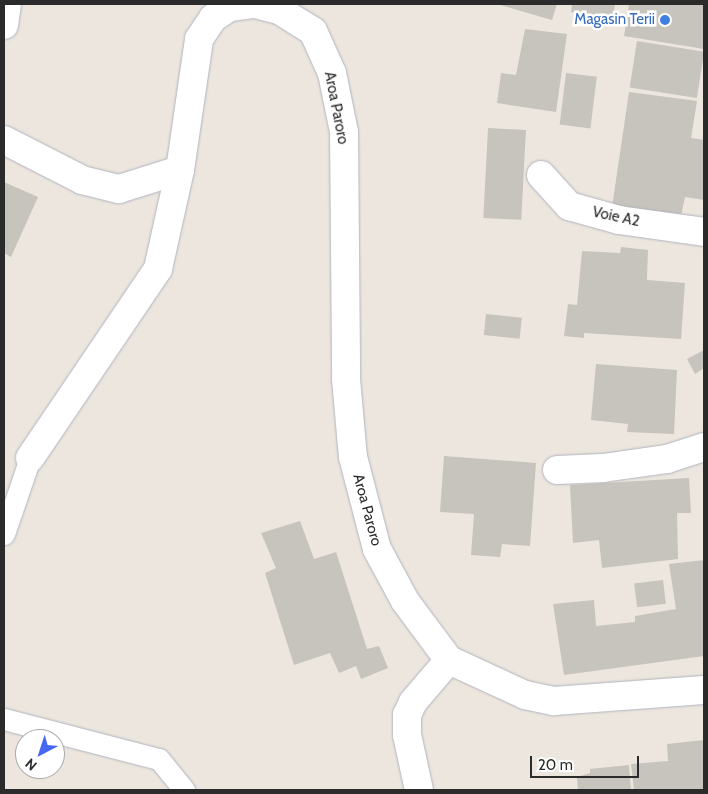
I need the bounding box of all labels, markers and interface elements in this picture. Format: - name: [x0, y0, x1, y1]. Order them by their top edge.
- place label: Magasin Terii: [574, 11, 655, 29]
- marker: Magasin Terii: [659, 14, 671, 26]
- street label: Aroa Paroro: [320, 70, 352, 146]
- street label: Voie A2: [591, 203, 641, 231]
- street label: Aroa Paroro: [349, 472, 385, 548]
- north arrow: [15, 729, 65, 779]
- scale bar: [533, 746, 642, 778]
- text: N: [21, 755, 41, 775]
- text: 20 m: [538, 756, 573, 774]

